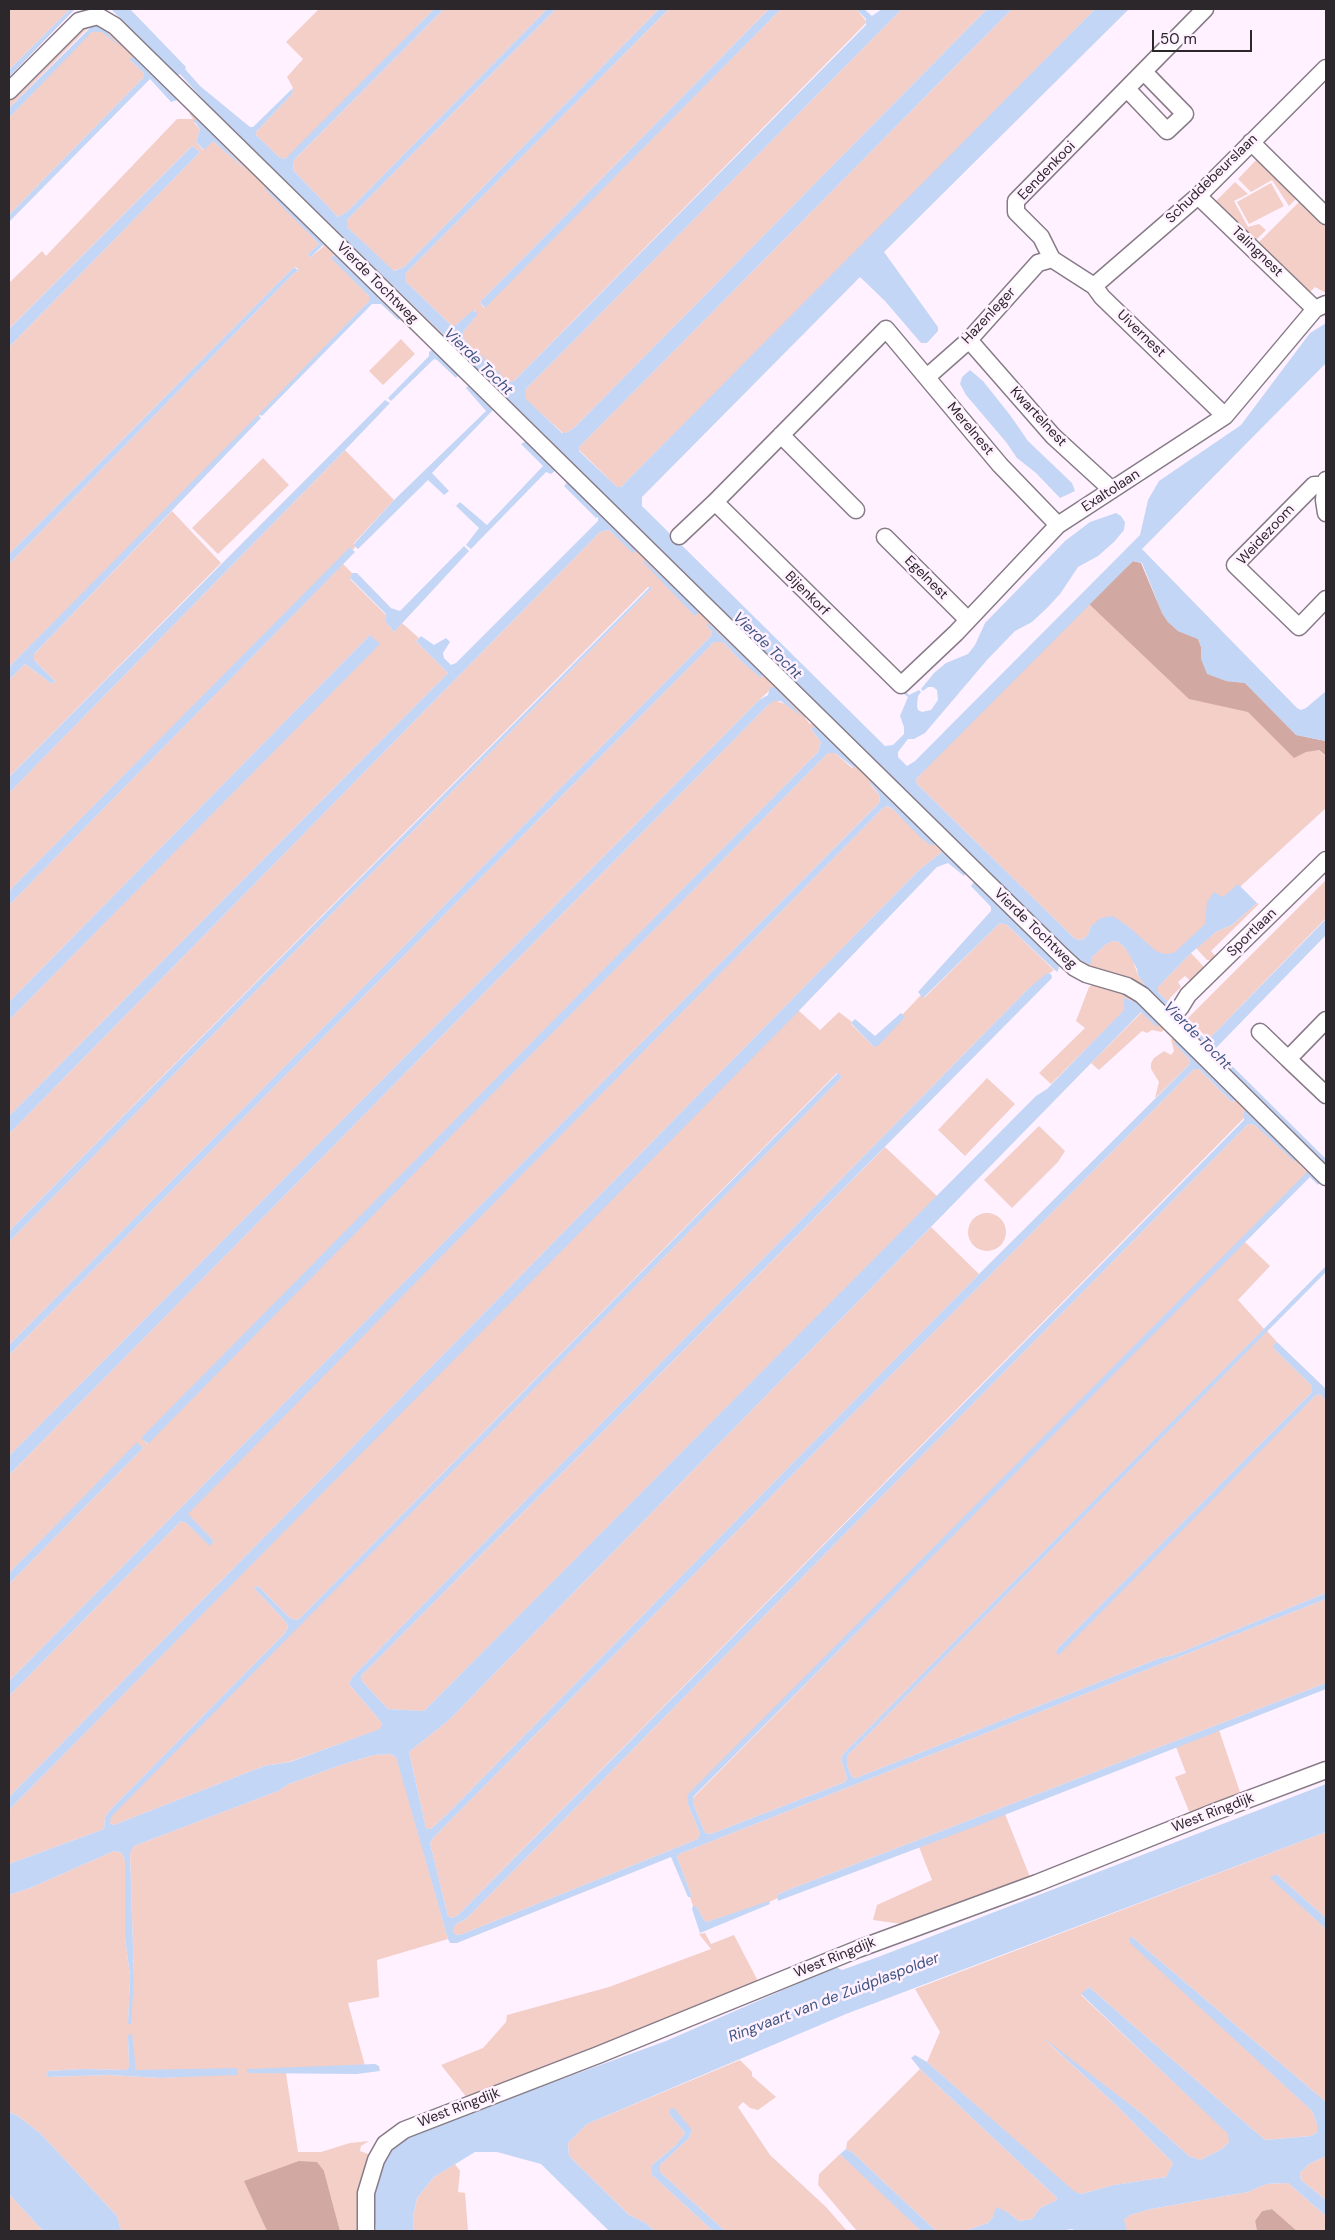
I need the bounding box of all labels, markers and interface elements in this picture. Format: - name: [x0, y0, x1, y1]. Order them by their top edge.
- scale bar: [1155, 20, 1255, 52]
- text: 50 m: [1160, 29, 1197, 49]
- street label: Schuddebeurslaan: [1163, 131, 1261, 227]
- street label: Eendenkooi: [1015, 138, 1079, 204]
- street label: Talingnest: [1228, 223, 1286, 281]
- street label: Vierde Tochtweg: [333, 239, 421, 327]
- street label: Hazenleger: [959, 284, 1019, 348]
- street label: Uivernest: [1113, 307, 1169, 361]
- water label: Vierde Tocht: [440, 325, 516, 399]
- street label: Kwartelnest: [1006, 384, 1070, 450]
- street label: Merelnest: [943, 399, 997, 459]
- street label: Exaltolaan: [1079, 466, 1143, 516]
- street label: Weidezoom: [1234, 501, 1298, 569]
- street label: Egelnest: [901, 553, 951, 603]
- street label: Bijenkorf: [781, 568, 833, 620]
- water label: Vierde Tocht: [729, 609, 805, 683]
- street label: Vierde Tochtweg: [990, 885, 1080, 973]
- street label: Sportlaan: [1224, 905, 1280, 961]
- water label: Vierde Tocht: [1159, 998, 1235, 1074]
- street label: West Ringdijk: [1170, 1790, 1256, 1836]
- street label: West Ringdijk: [792, 1934, 878, 1982]
- water label: Ringvaart van de Zuidplaspolder: [726, 1949, 942, 2047]
- street label: West Ringdijk: [416, 2085, 502, 2131]

